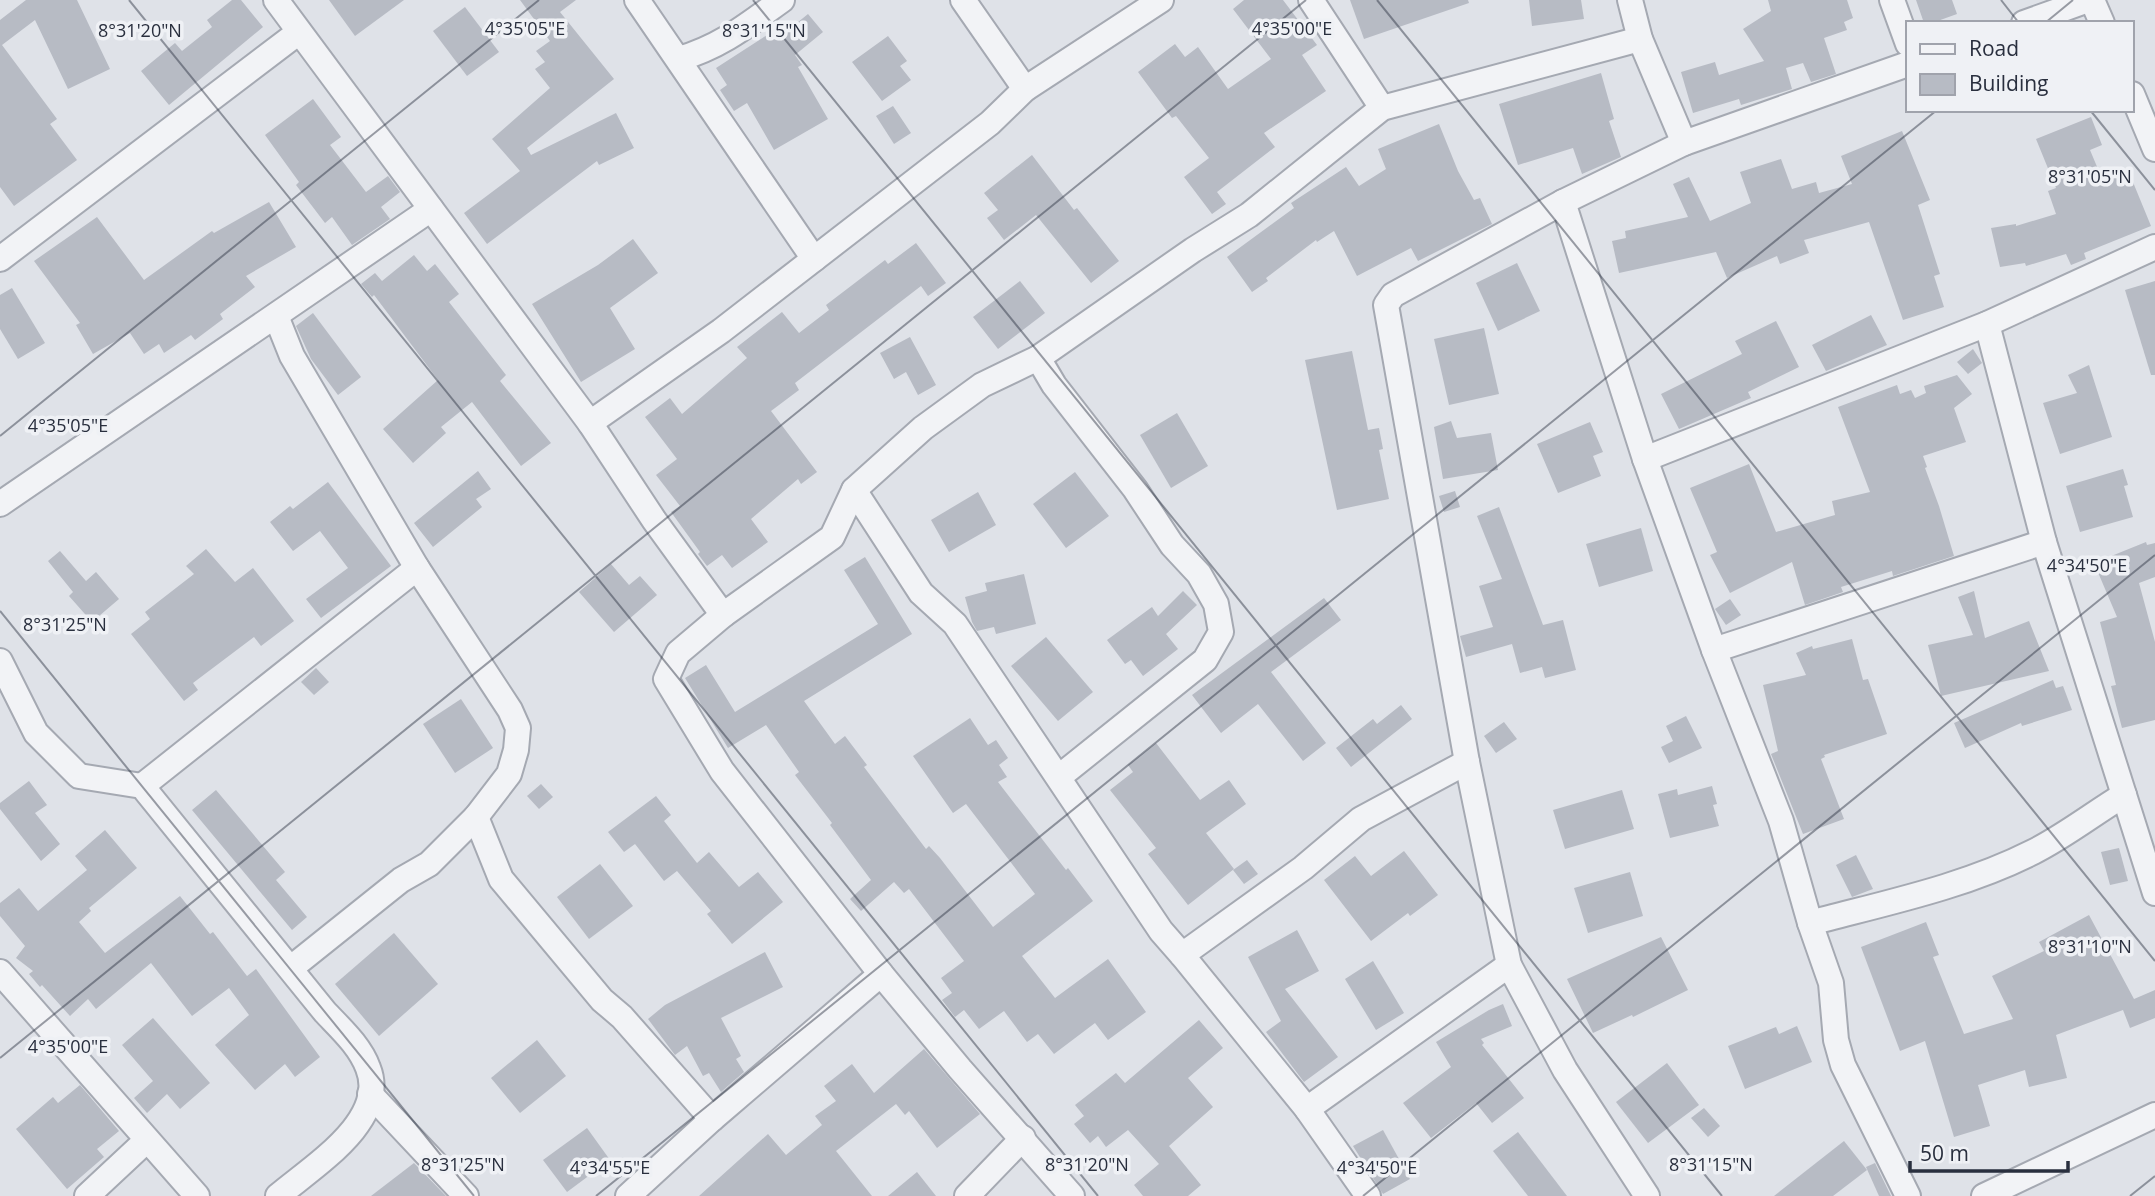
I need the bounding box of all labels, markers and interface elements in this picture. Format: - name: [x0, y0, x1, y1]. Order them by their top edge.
- text: 4°35'05"E: [485, 16, 565, 40]
- text: 4°35'00"E: [1252, 16, 1332, 40]
- text: 8°31'20"N: [98, 18, 182, 42]
- text: 8°31'15"N: [722, 18, 806, 42]
- legend: [1906, 21, 2134, 112]
- text: Road: [1969, 34, 2019, 62]
- text: Building: [1969, 69, 2048, 97]
- text: 8°31'05"N: [2048, 164, 2132, 188]
- text: 4°35'05"E: [28, 413, 108, 437]
- text: 4°34'50"E: [2047, 553, 2127, 577]
- text: 8°31'25"N: [23, 612, 107, 636]
- text: 8°31'10"N: [2048, 934, 2132, 958]
- text: 4°35'00"E: [28, 1034, 108, 1058]
- scale bar: [1910, 1130, 2068, 1174]
- text: 50 m: [1920, 1139, 1969, 1167]
- text: 8°31'25"N: [421, 1152, 505, 1176]
- text: 8°31'20"N: [1045, 1152, 1129, 1176]
- text: 8°31'15"N: [1669, 1152, 1753, 1176]
- text: 4°34'55"E: [570, 1155, 650, 1179]
- text: 4°34'50"E: [1337, 1155, 1417, 1179]

